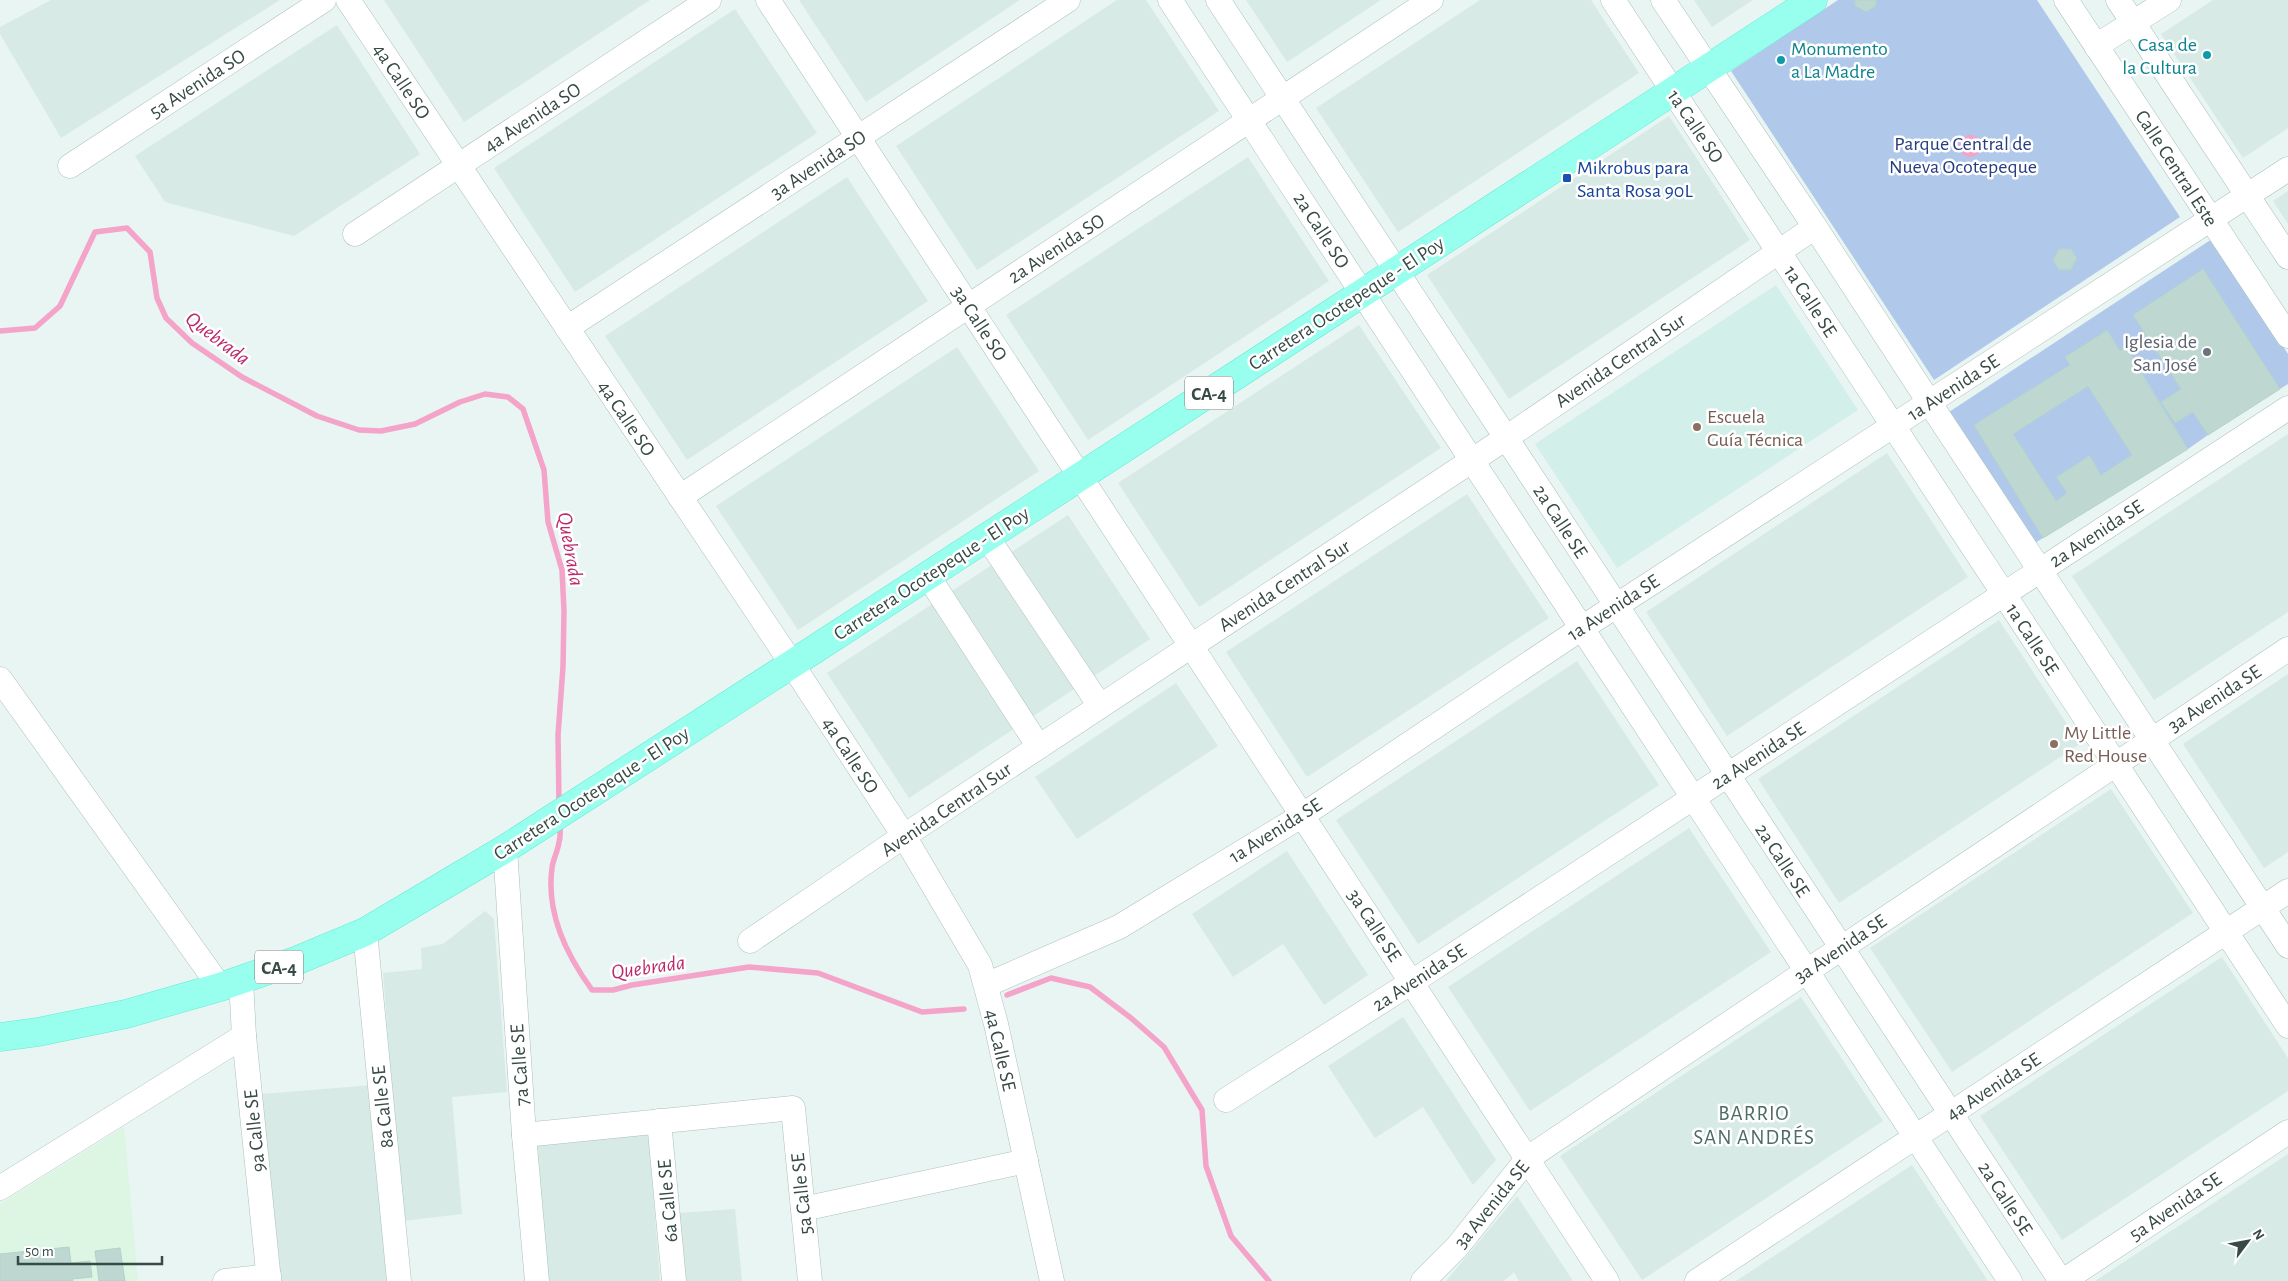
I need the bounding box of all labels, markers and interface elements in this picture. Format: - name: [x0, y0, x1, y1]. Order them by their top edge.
- place label: Casa de la Cultura: [2122, 35, 2197, 78]
- place label: Monumento a La Madre: [1791, 39, 1888, 82]
- street label: 4a Calle SO: [369, 40, 434, 123]
- street label: 5a Avenida SO: [146, 46, 249, 122]
- marker: Casa de la Cultura: [2201, 49, 2213, 61]
- marker: Monumento a La Madre: [1775, 54, 1787, 66]
- street label: 4a Avenida SO: [481, 79, 585, 156]
- street label: 1a Calle SO: [1664, 86, 1727, 167]
- street label: Calle Central Este: [2131, 107, 2221, 230]
- street label: 3a Avenida SO: [767, 127, 870, 203]
- park label: Parque Central de Nueva Ocotepeque: [1889, 134, 2037, 177]
- place label: Mikrobus para Santa Rosa 90L: [1577, 158, 1693, 201]
- marker: Mikrobus para Santa Rosa 90L: [1561, 172, 1573, 184]
- street label: 2a Calle SO: [1289, 189, 1353, 272]
- street label: 2a Avenida SO: [1005, 210, 1108, 287]
- street label: Carretera Ocotepeque - El Poy: [1245, 233, 1448, 374]
- street label: 1a Calle SE: [1780, 262, 1841, 341]
- street label: 3a Calle SO: [948, 282, 1011, 365]
- water label: Quebrada: [182, 308, 254, 369]
- street label: Avenida Central Sur: [1552, 310, 1690, 412]
- place label: Iglesia de San José: [2124, 332, 2197, 375]
- marker: Iglesia de San José: [2201, 346, 2213, 358]
- street label: 1a Avenida SE: [1904, 351, 2003, 425]
- road number: CA-4: [1185, 376, 1233, 409]
- street label: 4a Calle SO: [594, 377, 659, 460]
- place label: Escuela Guía Técnica: [1707, 407, 1803, 450]
- marker: Escuela Guía Técnica: [1691, 421, 1703, 433]
- street label: 2a Calle SE: [1529, 481, 1591, 562]
- street label: 2a Avenida SE: [2046, 496, 2147, 571]
- street label: Carretera Ocotepeque - El Poy: [830, 503, 1033, 644]
- water label: Quebrada: [554, 511, 587, 588]
- street label: Avenida Central Sur: [1215, 536, 1354, 636]
- street label: 1a Avenida SE: [1564, 571, 1663, 645]
- street label: 1a Calle SE: [2002, 600, 2063, 679]
- street label: 3a Avenida SE: [2164, 661, 2265, 736]
- street label: 4a Calle SO: [818, 714, 882, 797]
- street label: 2a Avenida SE: [1708, 718, 1809, 793]
- street label: Carretera Ocotepeque - El Poy: [490, 723, 693, 864]
- place label: My Little Red House: [2064, 723, 2147, 766]
- marker: My Little Red House: [2048, 738, 2060, 750]
- street label: Avenida Central Sur: [878, 759, 1016, 861]
- street label: 1a Avenida SE: [1226, 794, 1326, 867]
- street label: 2a Calle SE: [1751, 820, 1813, 901]
- street label: 3a Calle SE: [1343, 886, 1405, 966]
- street label: 3a Avenida SE: [1791, 911, 1891, 987]
- street label: 2a Avenida SE: [1369, 940, 1470, 1015]
- road number: CA-4: [255, 950, 303, 984]
- water label: Quebrada: [610, 952, 686, 983]
- street label: 4a Calle SE: [981, 1007, 1019, 1093]
- street label: 7a Calle SE: [507, 1023, 533, 1107]
- street label: 4a Avenida SE: [1943, 1049, 2045, 1125]
- street label: 8a Calle SE: [369, 1064, 397, 1149]
- street label: 9a Calle SE: [241, 1088, 269, 1173]
- district label: BARRIO SAN ANDRÉS: [1693, 1103, 1815, 1148]
- street label: 5a Calle SE: [788, 1152, 816, 1236]
- street label: 3a Avenida SE: [1450, 1157, 1533, 1252]
- street label: 6a Calle SE: [654, 1158, 682, 1243]
- street label: 2a Calle SE: [1974, 1158, 2036, 1239]
- street label: 5a Avenida SE: [2126, 1169, 2226, 1245]
- north arrow: [2223, 1216, 2273, 1266]
- text: N: [2250, 1227, 2267, 1242]
- scale bar: [18, 1234, 161, 1266]
- text: 50 m: [25, 1244, 54, 1259]

